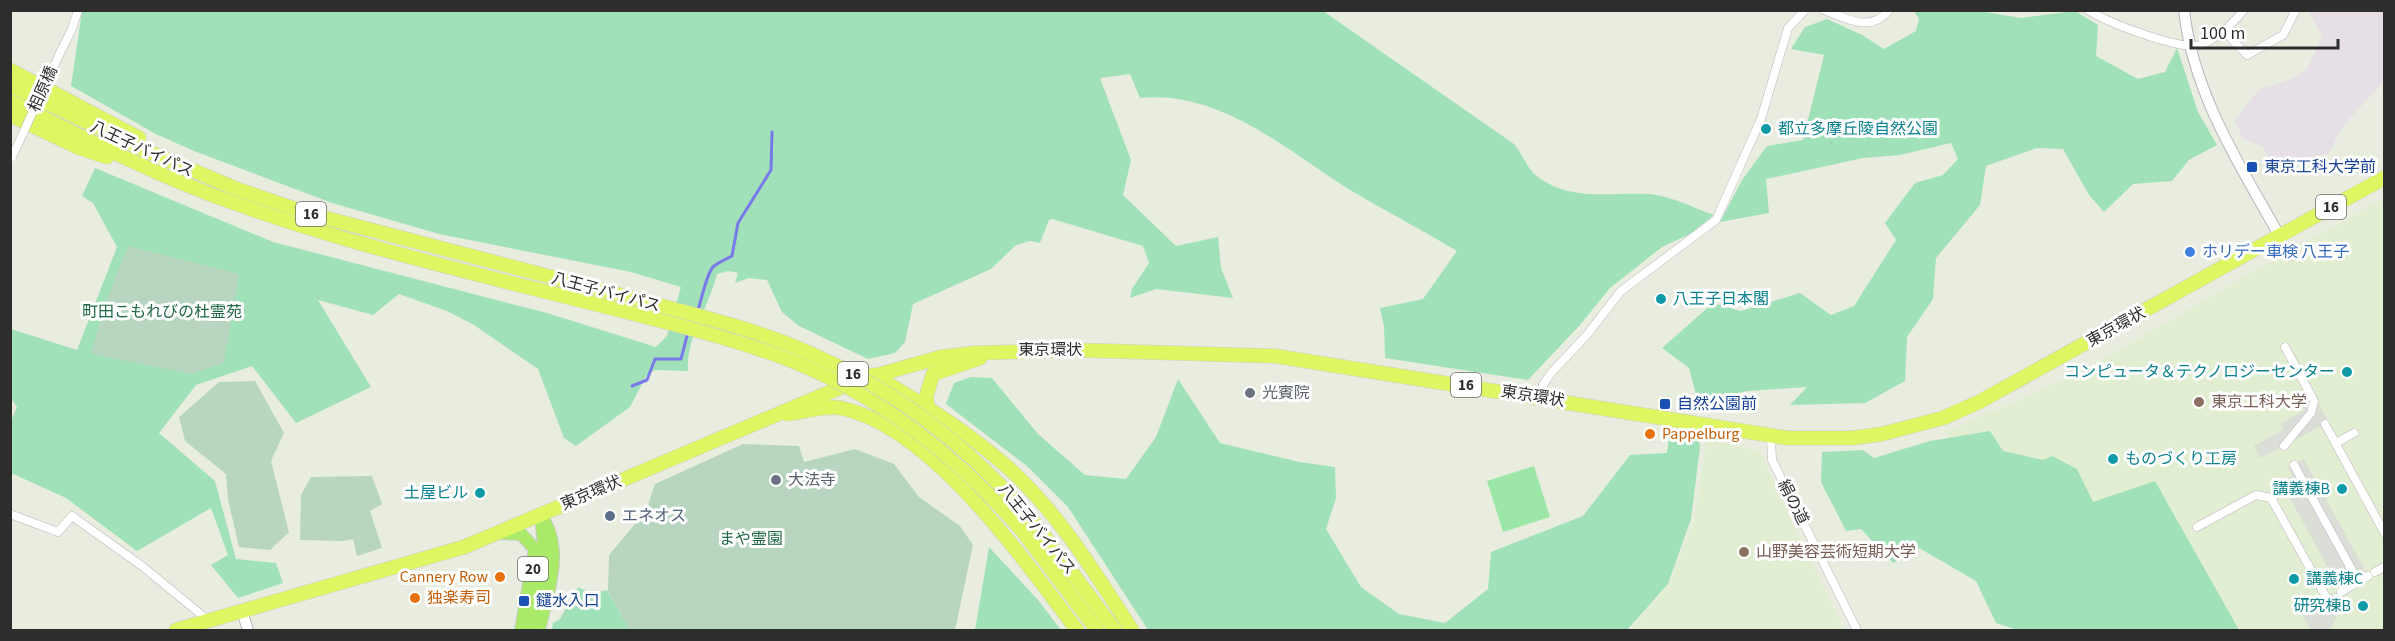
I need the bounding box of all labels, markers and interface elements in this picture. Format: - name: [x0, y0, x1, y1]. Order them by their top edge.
- scale bar: [2191, 12, 2338, 50]
- text: 100 m: [2200, 21, 2245, 46]
- street label: 相原橋: [23, 63, 63, 115]
- street label: 八王子バイパス: [87, 115, 197, 183]
- place label: 都立多摩丘陵自然公園: [1778, 118, 1938, 140]
- marker: 都立多摩丘陵自然公園: [1759, 122, 1773, 136]
- place label: 東京工科大学前: [2264, 156, 2376, 178]
- marker: 東京工科大学前: [2245, 160, 2259, 174]
- road number: 16: [2316, 195, 2346, 219]
- road number: 16: [296, 202, 326, 226]
- place label: ホリデー車検 八王子: [2202, 241, 2349, 263]
- marker: ホリデー車検 八王子: [2183, 245, 2197, 259]
- street label: 八王子バイパス: [549, 267, 663, 317]
- place label: 八王子日本閣: [1673, 288, 1769, 310]
- marker: 八王子日本閣: [1654, 292, 1668, 306]
- park label: 町田こもれびの杜霊苑: [82, 301, 242, 323]
- street label: 東京環状: [2083, 302, 2149, 352]
- street label: 東京環状: [1018, 339, 1082, 361]
- place label: コンピュータ＆テクノロジーセンター: [2064, 361, 2335, 383]
- road number: 16: [838, 362, 868, 386]
- marker: コンピュータ＆テクノロジーセンター: [2340, 365, 2354, 379]
- road number: 16: [1451, 373, 1481, 397]
- street label: 東京環状: [1500, 380, 1566, 412]
- place label: 光賓院: [1262, 382, 1310, 404]
- marker: 光賓院: [1243, 386, 1257, 400]
- place label: 東京工科大学: [2211, 391, 2307, 413]
- place label: 自然公園前: [1677, 393, 1757, 415]
- marker: 東京工科大学: [2192, 395, 2206, 409]
- marker: 自然公園前: [1658, 397, 1672, 411]
- place label: Pappelburg: [1662, 423, 1739, 445]
- marker: Pappelburg: [1643, 427, 1657, 441]
- place label: ものづくり工房: [2125, 448, 2237, 470]
- marker: ものづくり工房: [2106, 452, 2120, 466]
- place label: 大法寺: [788, 469, 836, 491]
- street label: 東京環状: [557, 470, 625, 516]
- marker: 大法寺: [769, 473, 783, 487]
- street label: 絹の道: [1772, 476, 1814, 528]
- place label: 講義棟B: [2273, 478, 2330, 500]
- street label: 八王子バイパス: [993, 479, 1081, 579]
- place label: 土屋ビル: [404, 482, 468, 504]
- marker: 講義棟B: [2335, 482, 2349, 496]
- marker: 土屋ビル: [473, 486, 487, 500]
- place label: エネオス: [622, 505, 686, 527]
- marker: エネオス: [603, 509, 617, 523]
- park label: まや霊園: [719, 528, 783, 550]
- place label: 山野美容芸術短期大学: [1756, 541, 1916, 563]
- marker: 山野美容芸術短期大学: [1737, 545, 1751, 559]
- road number: 20: [518, 557, 548, 581]
- place label: Cannery Row: [400, 566, 488, 588]
- place label: 講義棟C: [2306, 568, 2363, 590]
- marker: Cannery Row: [493, 570, 507, 584]
- marker: 講義棟C: [2287, 572, 2301, 586]
- place label: 独楽寿司: [427, 587, 491, 609]
- place label: 鑓水入口: [536, 590, 600, 612]
- marker: 独楽寿司: [408, 591, 422, 605]
- marker: 鑓水入口: [517, 594, 531, 608]
- place label: 研究棟B: [2294, 595, 2351, 617]
- marker: 研究棟B: [2356, 599, 2370, 613]

